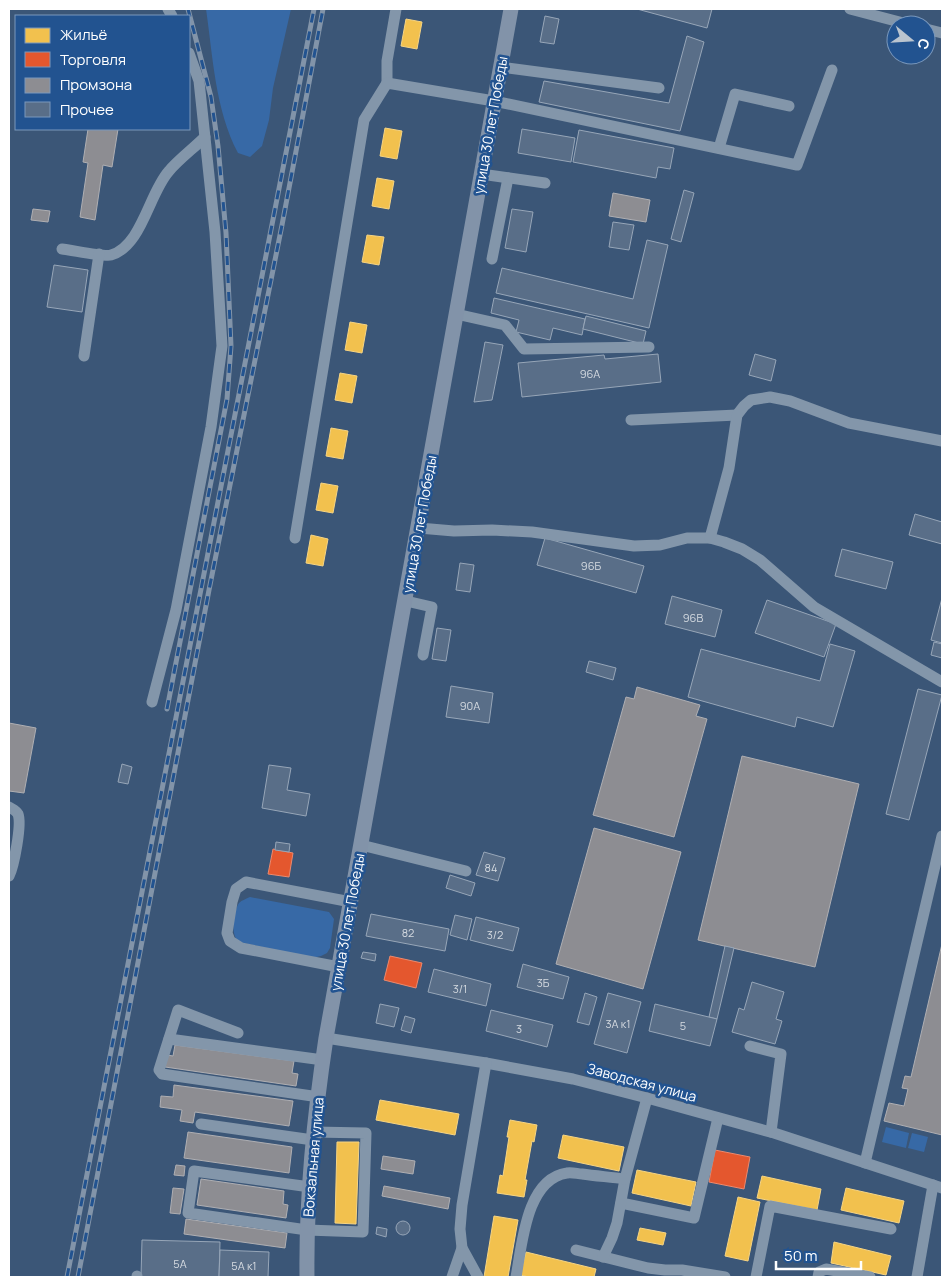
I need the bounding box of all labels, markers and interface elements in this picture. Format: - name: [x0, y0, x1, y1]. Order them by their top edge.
- legend: [15, 15, 190, 130]
- north arrow: [886, 15, 936, 65]
- text: Жильё: [60, 24, 108, 45]
- text: С: [913, 36, 934, 52]
- text: Торговля: [60, 49, 126, 70]
- street label: улица 30 лет Победы: [469, 55, 511, 195]
- text: Промзона: [60, 74, 132, 95]
- text: Прочее: [60, 99, 114, 120]
- house number: 96А: [580, 366, 600, 381]
- street label: улица 30 лет Победы: [398, 454, 440, 594]
- house number: 96Б: [581, 558, 602, 573]
- house number: 96В: [683, 610, 703, 625]
- house number: 90А: [460, 698, 480, 713]
- street label: улица 30 лет Победы: [326, 852, 368, 992]
- house number: 84: [485, 860, 497, 875]
- house number: 82: [402, 925, 414, 940]
- house number: 3/2: [487, 927, 503, 942]
- house number: 3Б: [537, 975, 550, 990]
- house number: 3/1: [453, 981, 467, 996]
- house number: 3А к1: [606, 1016, 631, 1031]
- house number: 5: [680, 1018, 686, 1033]
- house number: 3: [516, 1021, 522, 1036]
- street label: Заводская улица: [585, 1058, 699, 1106]
- street label: Вокзальная улица: [298, 1096, 328, 1218]
- scale bar: [776, 1238, 861, 1270]
- text: 50 m: [784, 1245, 818, 1266]
- house number: 5А: [173, 1256, 187, 1271]
- house number: 5А к1: [231, 1258, 257, 1273]

